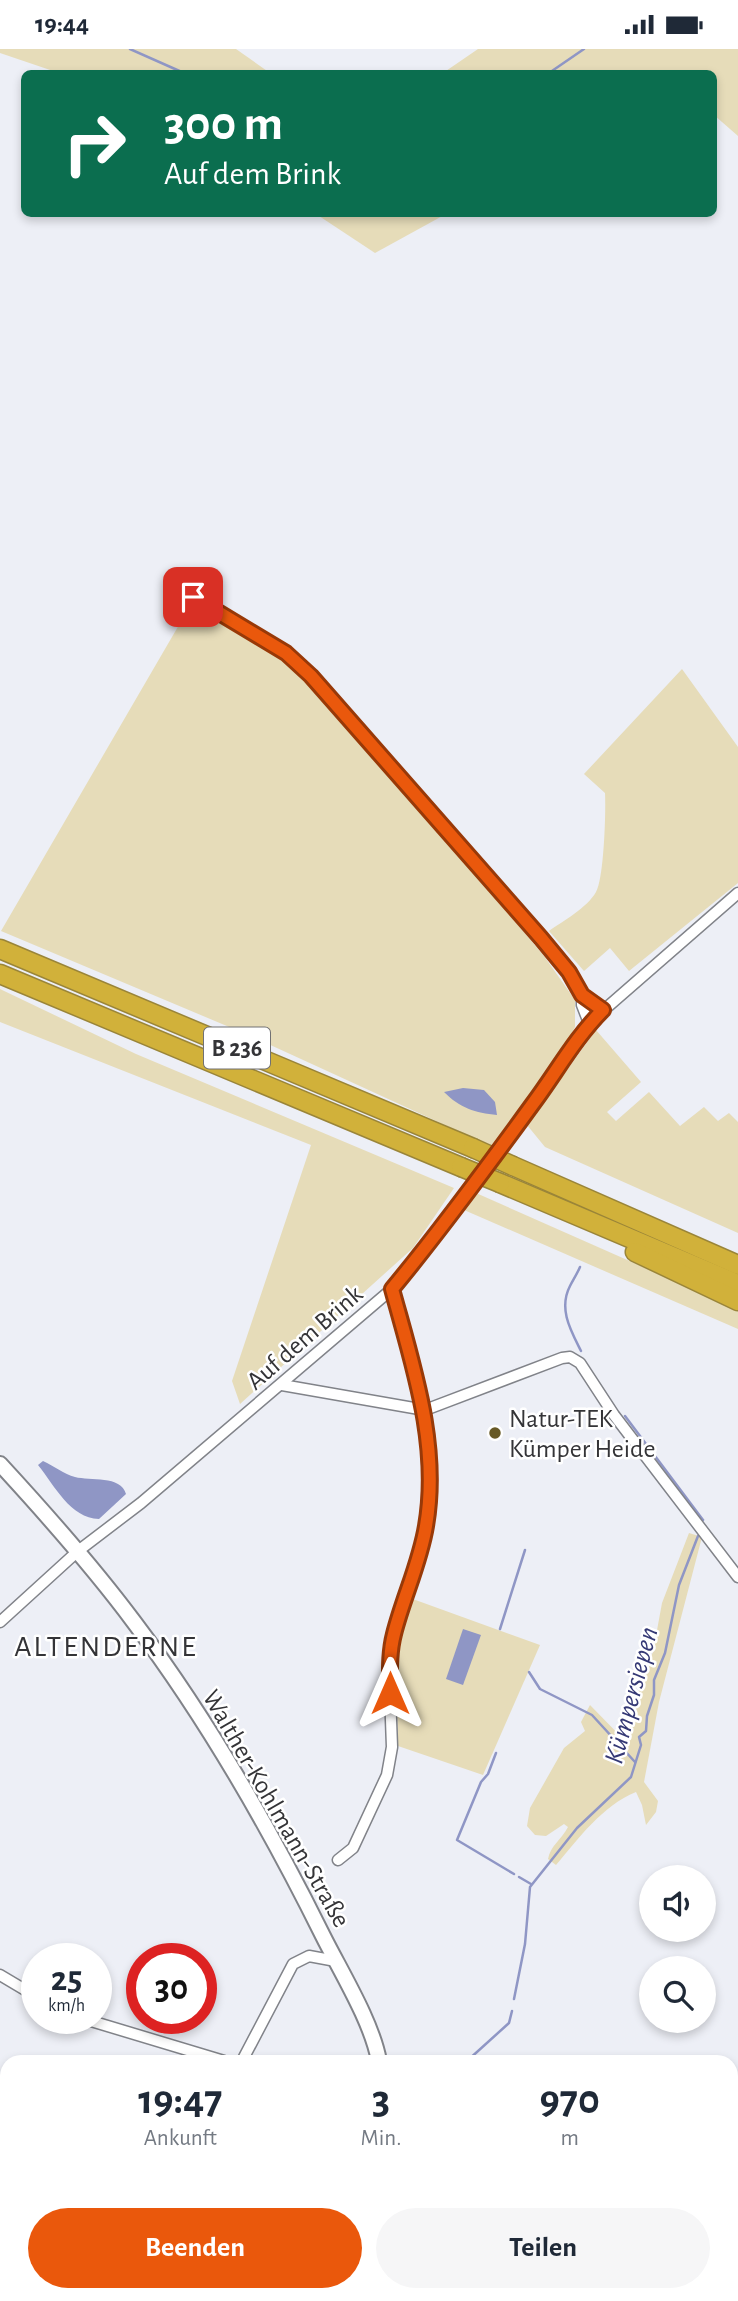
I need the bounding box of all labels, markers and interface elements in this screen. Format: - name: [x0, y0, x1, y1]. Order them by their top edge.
- text: 19:44: [35, 11, 89, 37]
- icon: right: [49, 98, 140, 189]
- text: 300 m: [164, 100, 283, 149]
- text: Auf dem Brink: [164, 158, 341, 190]
- pin: [163, 567, 223, 627]
- icon: arrive: [174, 578, 212, 616]
- road number: B 236: [204, 1028, 270, 1069]
- street label: Auf dem Brink: [242, 1281, 368, 1395]
- place label: Natur-TEK Kümper Heide: [509, 1406, 656, 1462]
- marker: Natur-TEK Kümper Heide: [487, 1425, 503, 1441]
- water label: Kümpersiepen: [600, 1624, 664, 1767]
- district label: ALTENDERNE: [14, 1632, 198, 1662]
- position arrow: [353, 1656, 427, 1730]
- street label: Walther-Kohlmann-Straße: [198, 1685, 355, 1932]
- map controls: [639, 1865, 716, 2033]
- button: sound: [639, 1865, 716, 1942]
- speed limit sign: 30: [126, 1943, 217, 2034]
- button: search: [639, 1956, 716, 2033]
- text: 25: [51, 1962, 82, 1997]
- text: km/h: [48, 1997, 85, 2015]
- text: 19:47: [138, 2079, 222, 2121]
- text: 3: [372, 2079, 390, 2121]
- text: 970: [540, 2079, 600, 2121]
- text: Ankunft: [144, 2127, 217, 2150]
- text: Min.: [361, 2127, 401, 2150]
- text: m: [560, 2127, 579, 2150]
- button: Beenden: [28, 2208, 362, 2288]
- button: Teilen: [376, 2208, 710, 2288]

